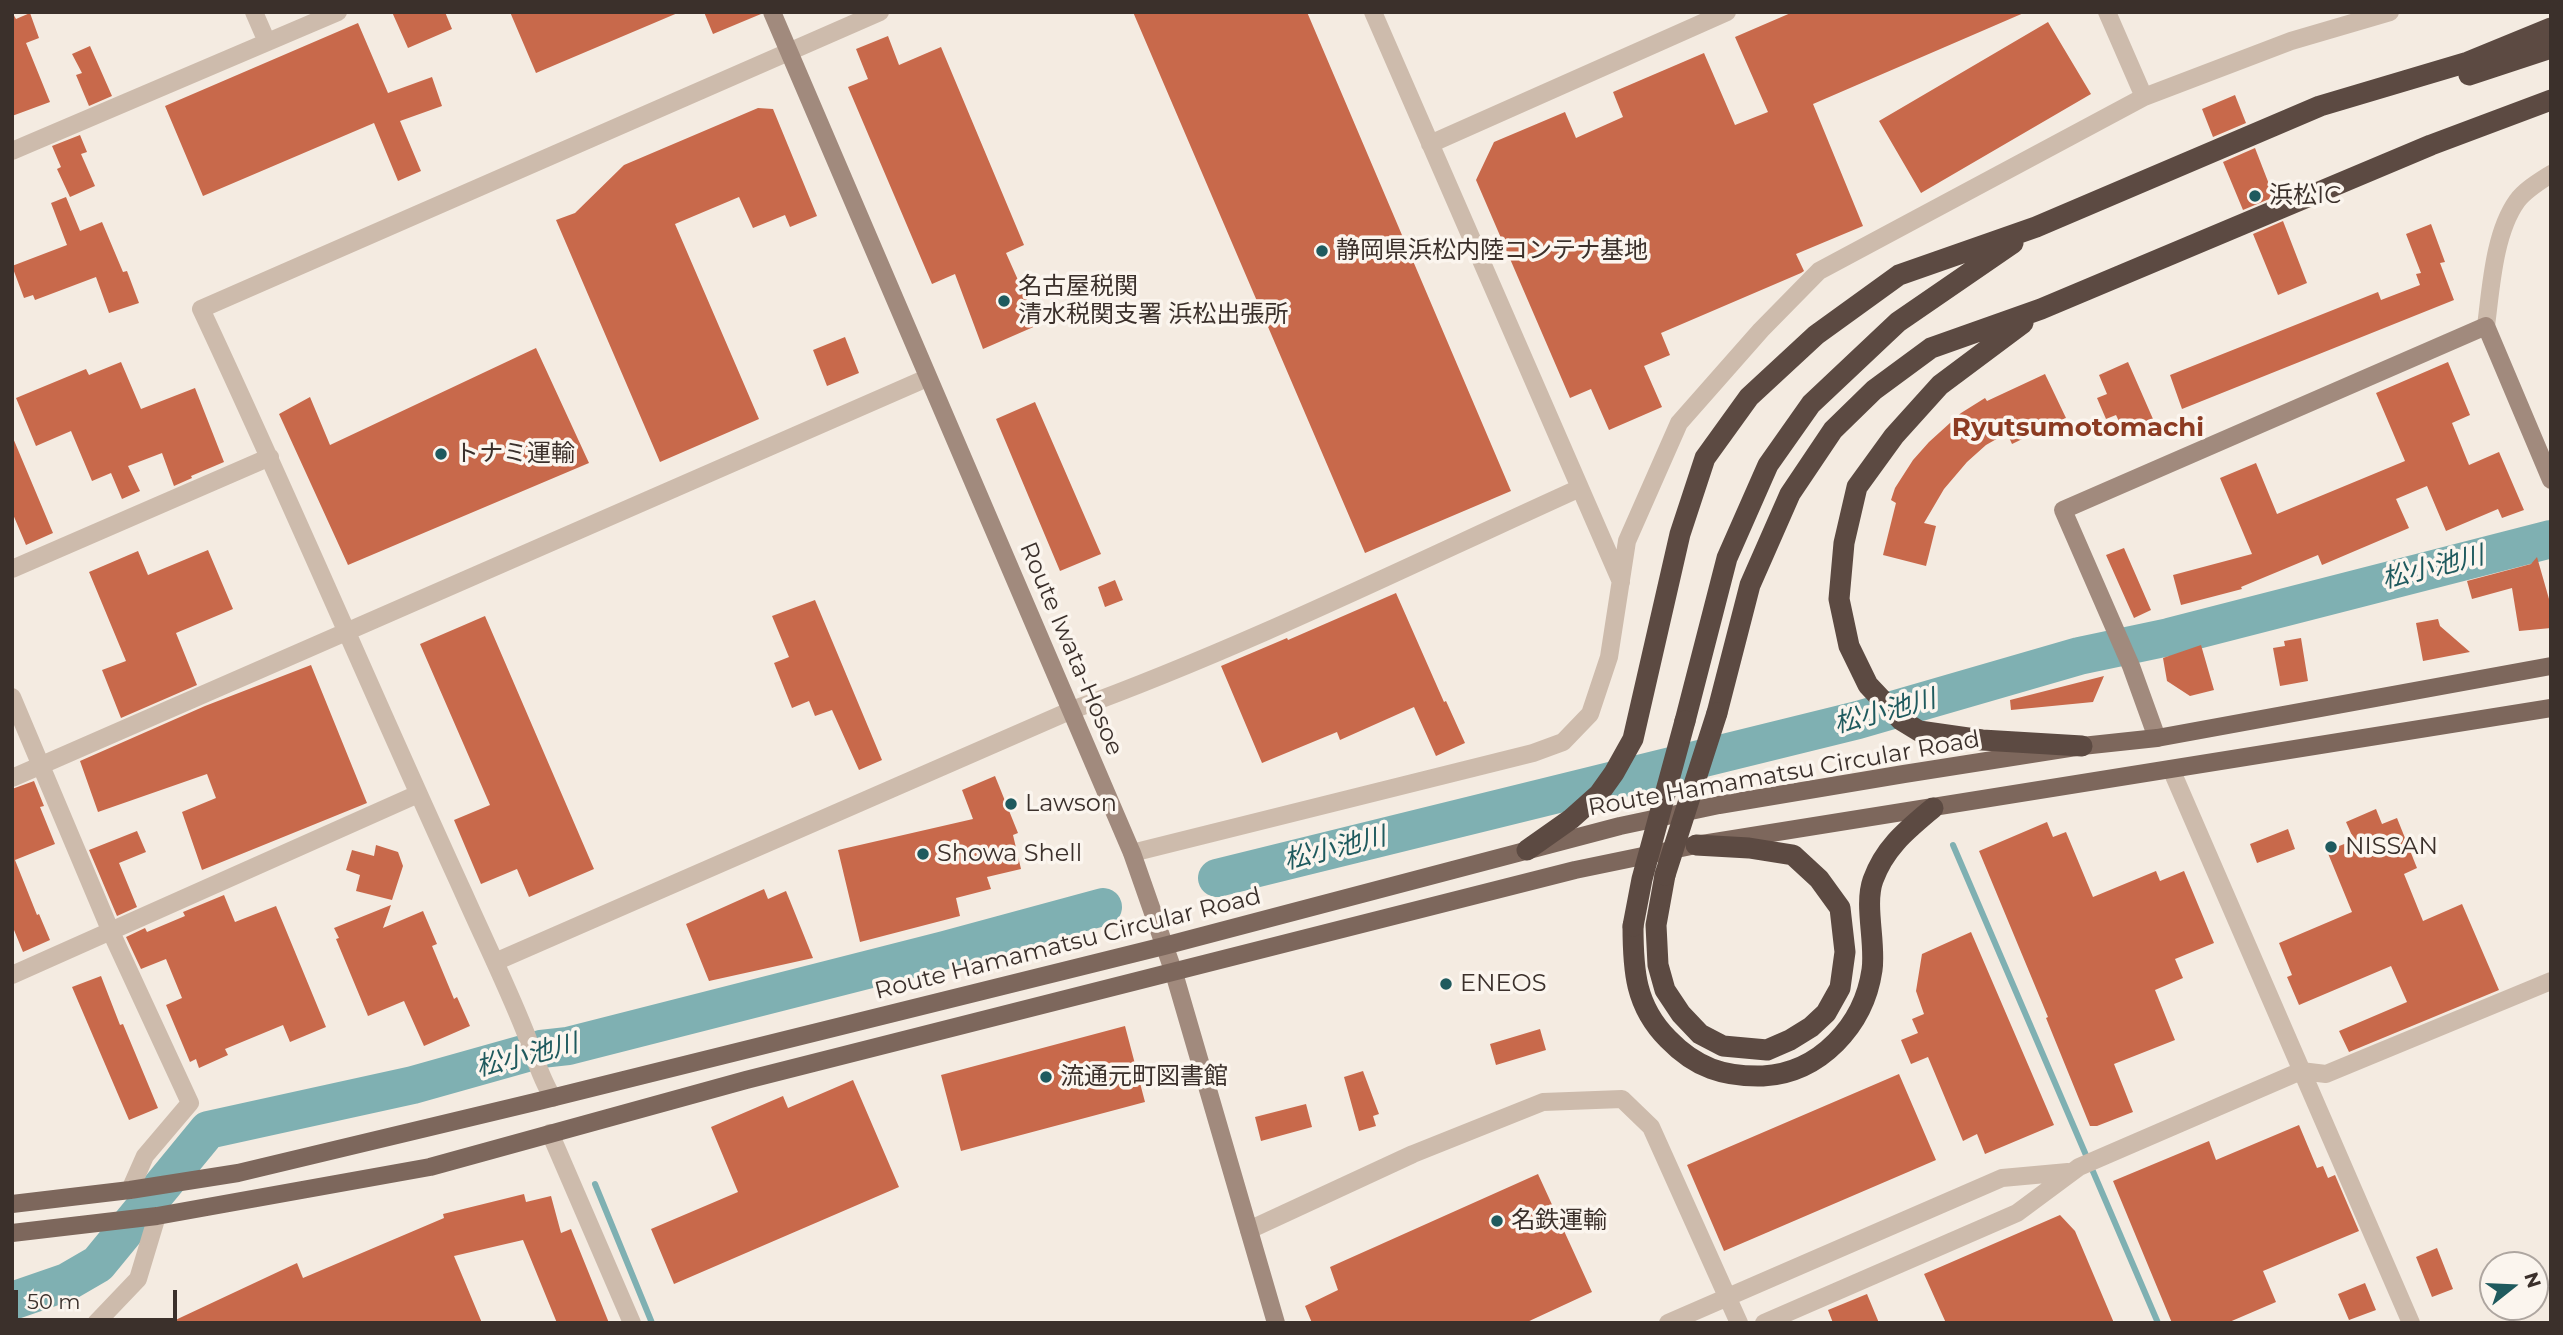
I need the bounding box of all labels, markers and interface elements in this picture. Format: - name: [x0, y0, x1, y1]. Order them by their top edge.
- place label: 浜松IC: [2269, 182, 2341, 210]
- marker: 浜松IC: [2247, 188, 2263, 204]
- place label: 静岡県浜松内陸コンテナ基地: [1336, 237, 1648, 265]
- marker: 静岡県浜松内陸コンテナ基地: [1314, 243, 1330, 259]
- place label: 名古屋税関 清水税関支署 浜松出張所: [1018, 273, 1288, 329]
- marker: 名古屋税関 清水税関支署 浜松出張所: [996, 293, 1012, 309]
- district label: Ryutsumotomachi: [1952, 412, 2204, 444]
- place label: トナミ運輸: [455, 440, 575, 468]
- marker: トナミ運輸: [433, 446, 449, 462]
- street label: Route Iwata-Hosoe: [1013, 538, 1129, 760]
- water label: 松小池川: [2379, 540, 2487, 596]
- water label: 松小池川: [1831, 683, 1939, 741]
- street label: Route Hamamatsu Circular Road: [1586, 725, 1982, 823]
- place label: Lawson: [1025, 790, 1117, 818]
- marker: Lawson: [1003, 796, 1019, 812]
- water label: 松小池川: [1281, 821, 1389, 877]
- place label: NISSAN: [2345, 833, 2438, 861]
- marker: NISSAN: [2323, 839, 2339, 855]
- place label: Showa Shell: [937, 840, 1082, 868]
- marker: Showa Shell: [915, 846, 931, 862]
- street label: Route Hamamatsu Circular Road: [872, 882, 1264, 1006]
- place label: ENEOS: [1460, 970, 1546, 998]
- marker: ENEOS: [1438, 976, 1454, 992]
- water label: 松小池川: [473, 1028, 581, 1084]
- place label: 流通元町図書館: [1060, 1063, 1228, 1091]
- marker: 流通元町図書館: [1038, 1069, 1054, 1085]
- place label: 名鉄運輸: [1511, 1207, 1607, 1235]
- marker: 名鉄運輸: [1489, 1213, 1505, 1229]
- north arrow: [2479, 1251, 2549, 1321]
- text: N: [2519, 1269, 2546, 1291]
- scale bar: [18, 1276, 180, 1320]
- text: 50 m: [27, 1289, 81, 1314]

